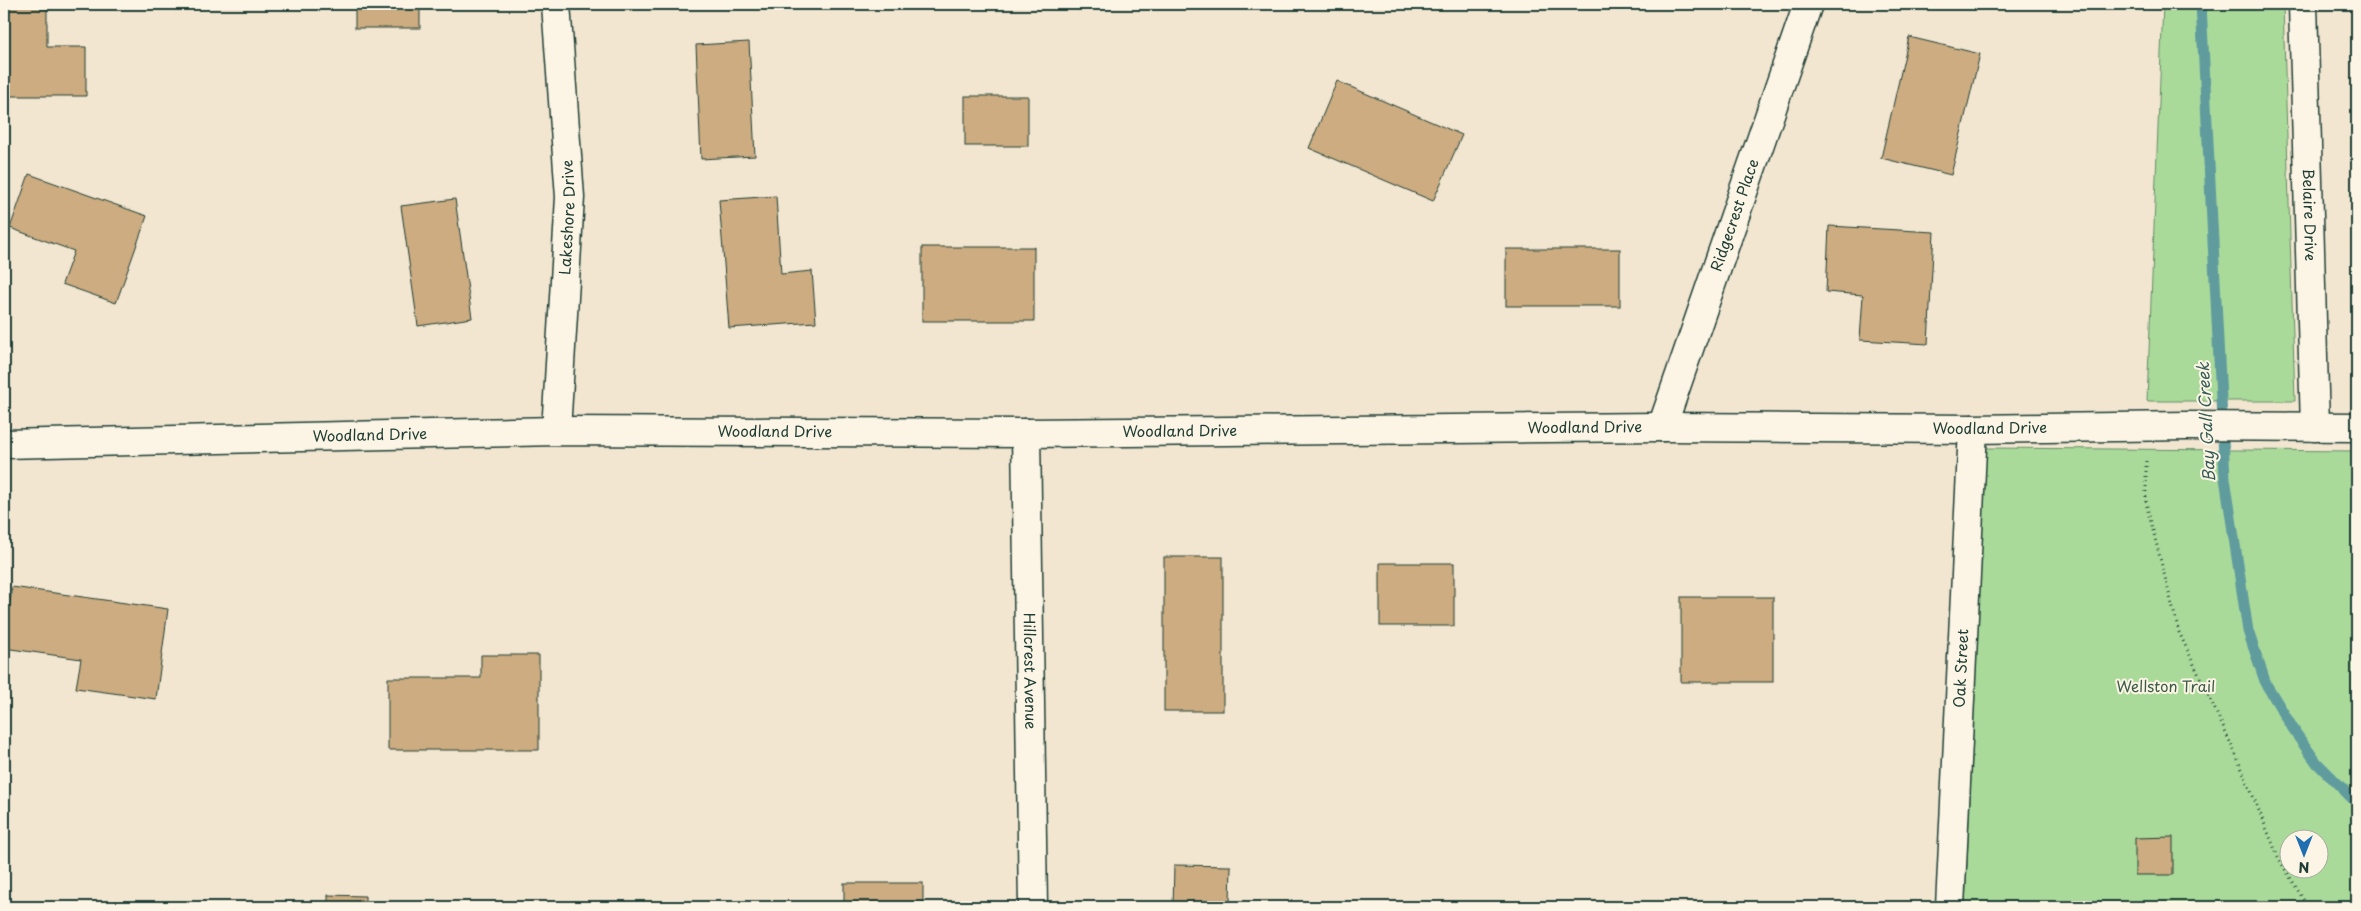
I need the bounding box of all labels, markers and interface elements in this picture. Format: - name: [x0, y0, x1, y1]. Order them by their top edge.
- street label: Ridgecrest Place: [1704, 155, 1764, 274]
- street label: Lakeshore Drive: [552, 159, 580, 276]
- street label: Belaire Drive: [2298, 168, 2323, 261]
- water label: Bay Gall Creek: [2190, 360, 2220, 482]
- street label: Woodland Drive: [1527, 414, 1642, 438]
- street label: Woodland Drive: [1932, 415, 2047, 439]
- street label: Woodland Drive: [1122, 418, 1237, 442]
- street label: Woodland Drive: [717, 419, 832, 442]
- street label: Woodland Drive: [312, 421, 427, 447]
- street label: Hillcrest Avenue: [1019, 612, 1043, 730]
- street label: Oak Street: [1947, 628, 1973, 708]
- park label: Wellston Trail: [2117, 674, 2215, 697]
- north arrow: [2278, 828, 2328, 878]
- text: N: [2298, 857, 2310, 878]

